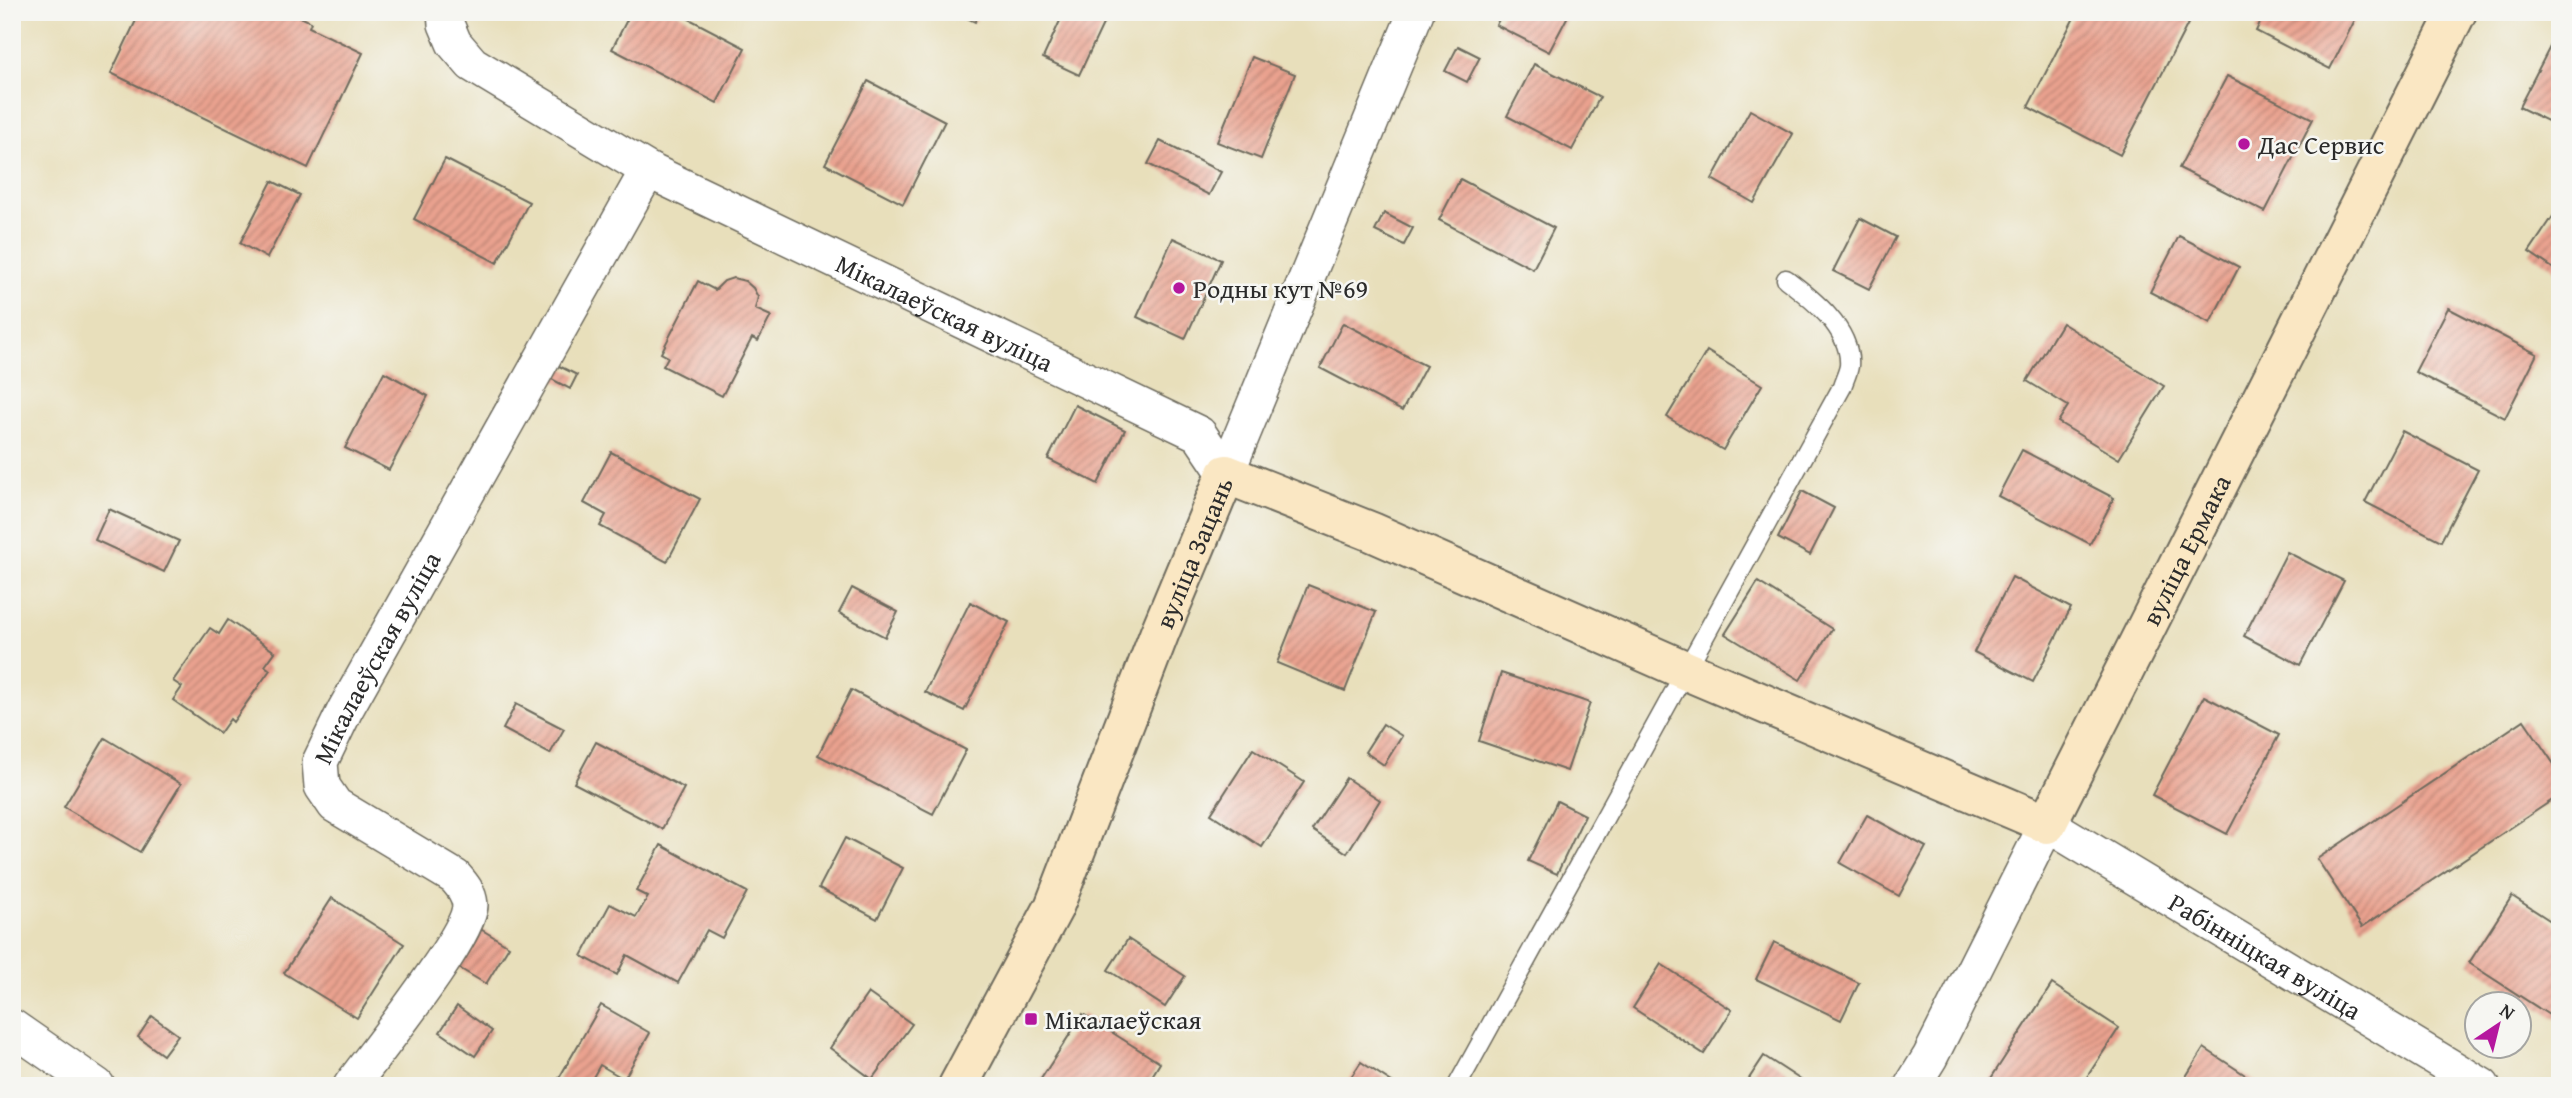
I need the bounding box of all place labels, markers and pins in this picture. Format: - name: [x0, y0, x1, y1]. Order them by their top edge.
- place label: Дас Сервис: [2257, 125, 2384, 164]
- marker: Дас Сервис: [2236, 136, 2252, 152]
- place label: Родны кут №69: [1193, 269, 1368, 308]
- marker: Родны кут №69: [1171, 280, 1187, 296]
- place label: Мікалаеўская: [1045, 1000, 1202, 1039]
- marker: Мікалаеўская: [1023, 1011, 1039, 1027]

